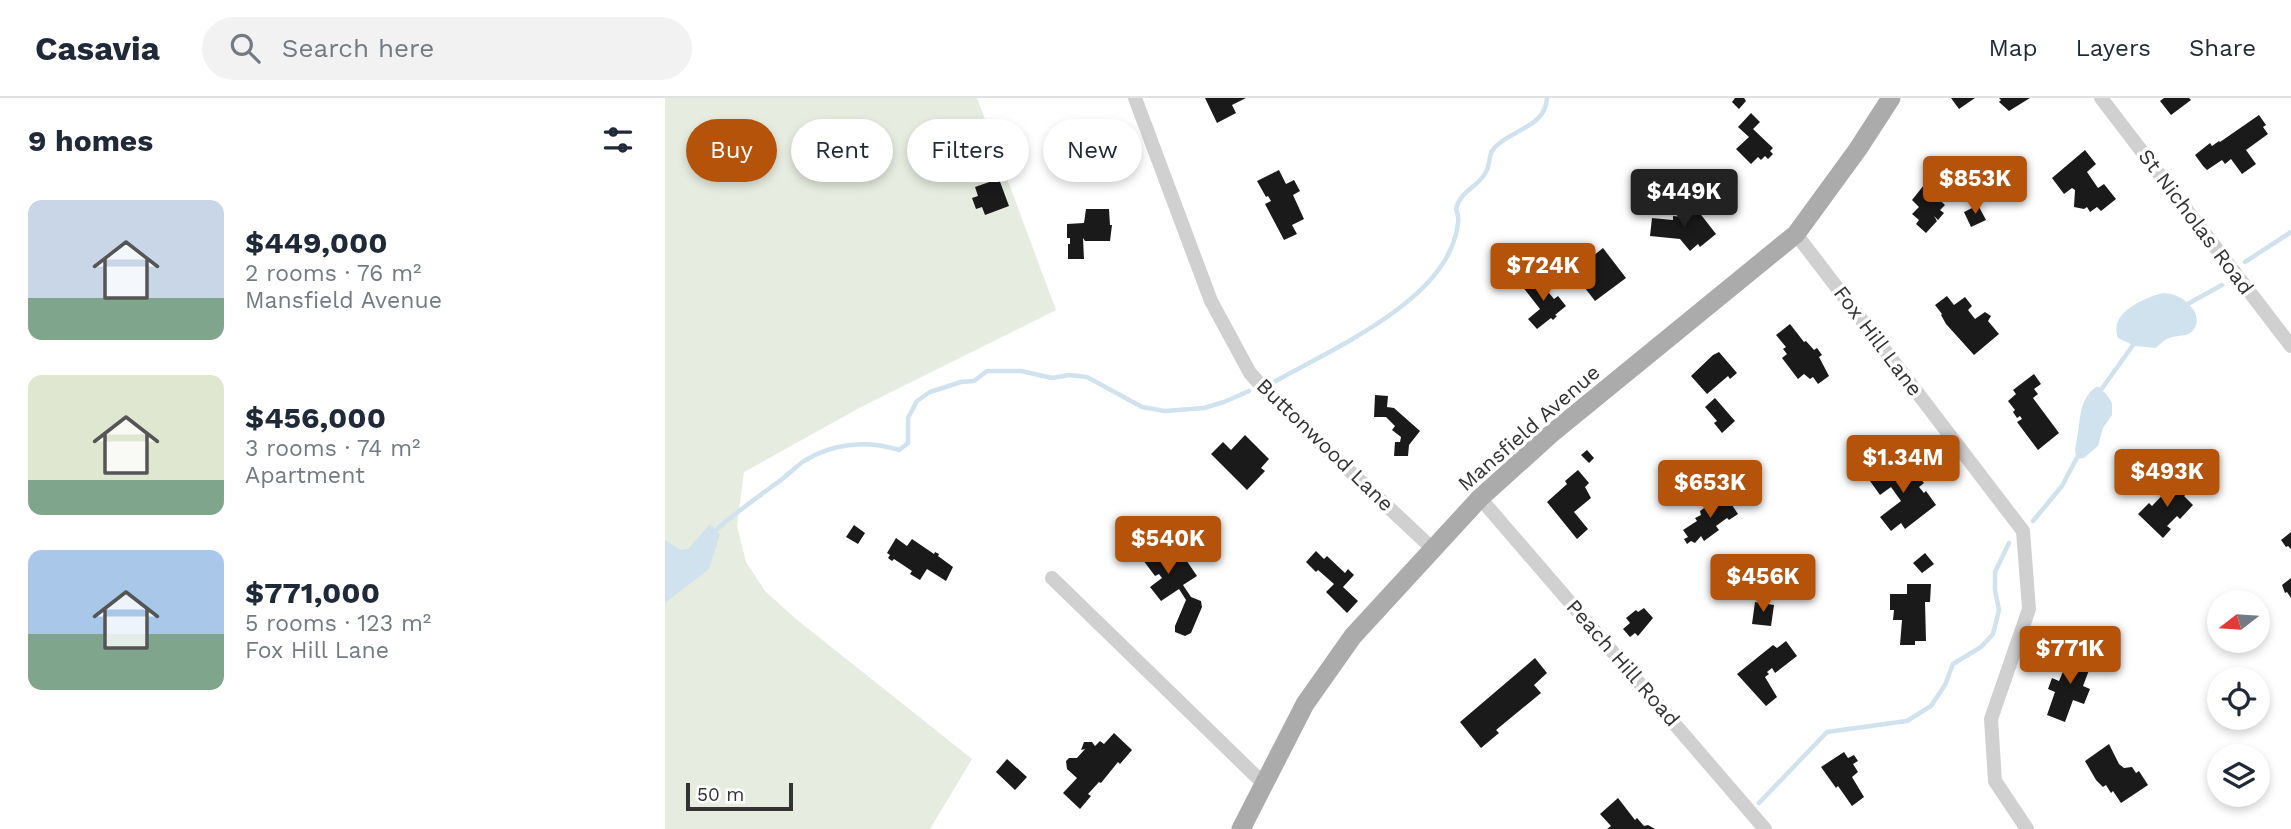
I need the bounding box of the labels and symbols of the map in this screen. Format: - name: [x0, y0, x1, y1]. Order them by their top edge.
- street label: St Nicholas Road: [2134, 144, 2259, 299]
- pin: $853K: [1926, 156, 2024, 216]
- pin: $449K: [1635, 170, 1733, 229]
- pin: $724K: [1494, 244, 1592, 303]
- street label: Fox Hill Lane: [1829, 281, 1928, 401]
- street label: Mansfield Avenue: [1453, 359, 1605, 496]
- street label: Buttonwood Lane: [1252, 373, 1399, 516]
- pin: $1.34M: [1846, 436, 1960, 495]
- pin: $493K: [2118, 450, 2216, 509]
- pin: $653K: [1661, 460, 1759, 520]
- pin: $540K: [1119, 517, 1217, 576]
- pin: $456K: [1714, 554, 1812, 614]
- north arrow: [2207, 590, 2270, 653]
- street label: Peach Hill Road: [1561, 594, 1685, 731]
- pin: $771K: [2021, 626, 2119, 686]
- scale bar: [686, 780, 793, 812]

